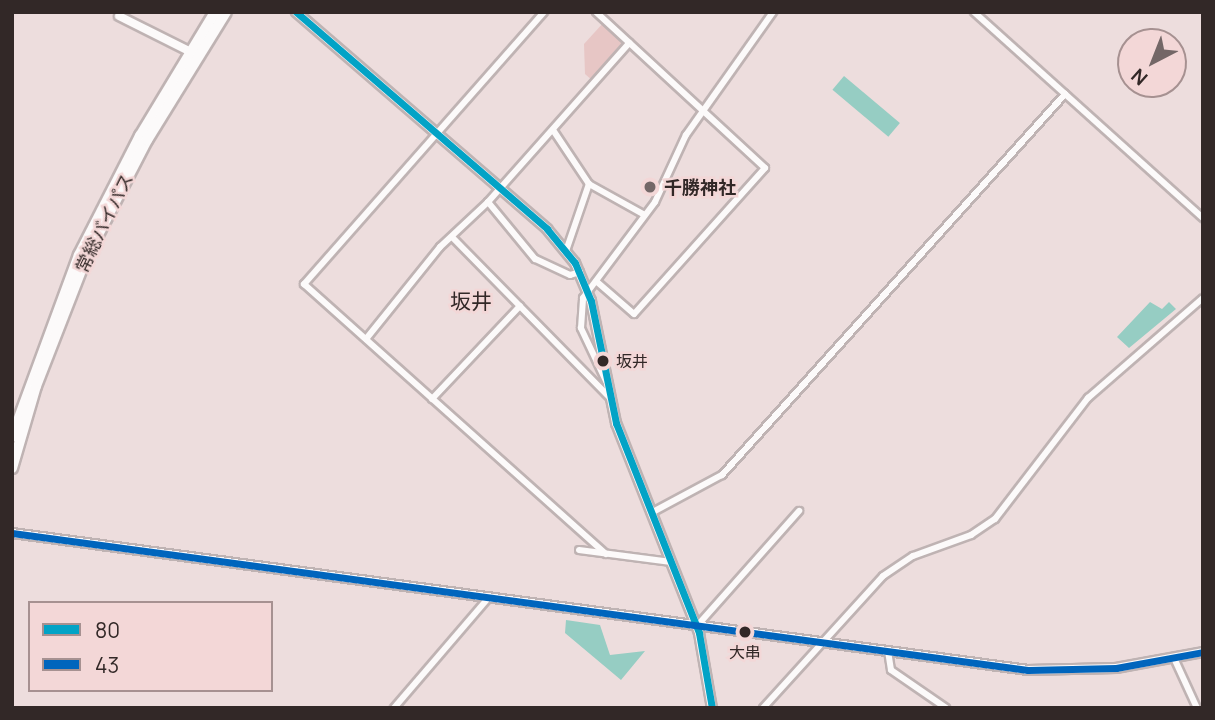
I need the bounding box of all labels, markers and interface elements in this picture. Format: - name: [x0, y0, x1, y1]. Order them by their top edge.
- north arrow: [1117, 28, 1187, 98]
- text: N: [1126, 63, 1153, 91]
- street label: 常総バイパス: [71, 170, 137, 276]
- place label: 千勝神社: [664, 176, 736, 198]
- marker: 千勝神社: [642, 179, 658, 195]
- district label: 坂井: [450, 288, 492, 314]
- place label: 坂井: [616, 351, 648, 371]
- marker: 坂井: [596, 354, 610, 368]
- legend: [28, 601, 273, 692]
- text: 80: [95, 616, 120, 644]
- marker: 大串: [738, 625, 752, 639]
- place label: 大串: [729, 642, 761, 662]
- text: 43: [95, 651, 119, 679]

